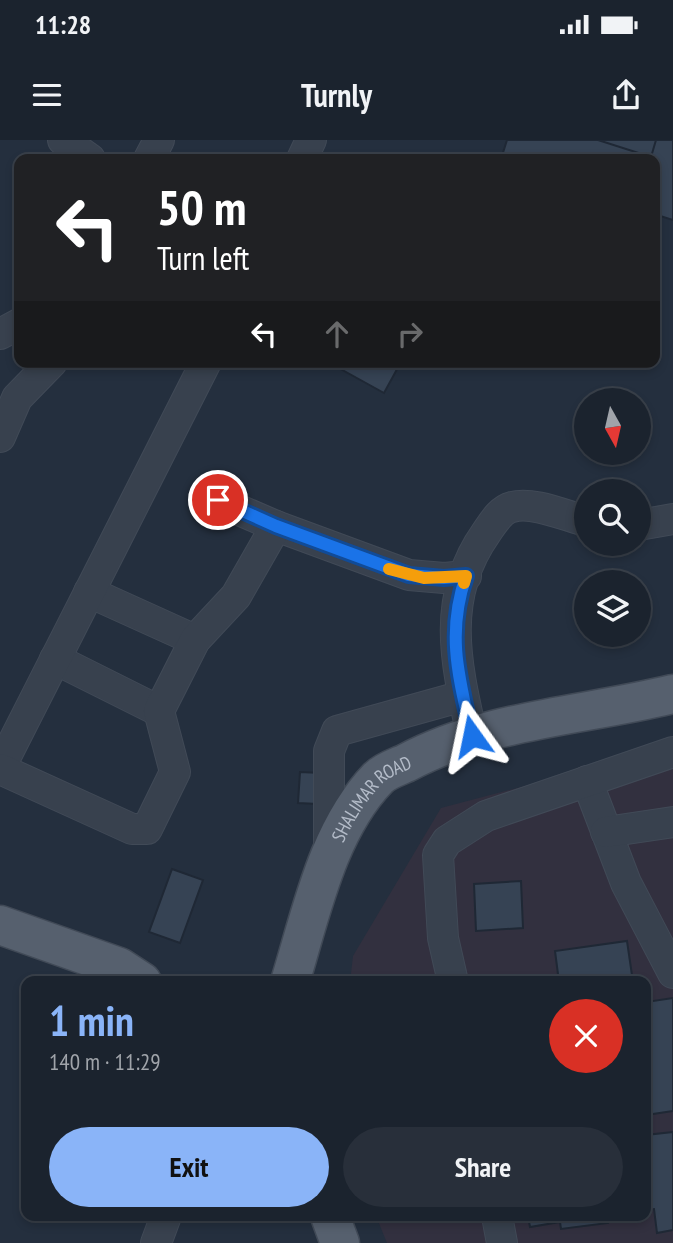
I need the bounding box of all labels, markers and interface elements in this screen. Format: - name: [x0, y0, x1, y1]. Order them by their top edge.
- text: 11:28: [35, 8, 91, 41]
- text: Turnly: [301, 74, 372, 116]
- icon: menu: [28, 76, 66, 114]
- icon: share: [607, 76, 645, 114]
- text: 50 m: [157, 175, 246, 239]
- icon: left: [42, 182, 133, 273]
- text: Turn left: [157, 237, 249, 279]
- icon: left: [245, 315, 283, 353]
- icon: ahead: [318, 315, 356, 353]
- icon: right: [391, 315, 429, 353]
- north arrow: [574, 388, 651, 466]
- map controls: [574, 388, 651, 647]
- pin: [188, 470, 248, 530]
- button: search: [574, 479, 651, 556]
- icon: arrive: [199, 481, 237, 519]
- button: layers: [574, 570, 651, 647]
- position arrow: [435, 699, 509, 773]
- street label: SHALIMAR ROAD: [326, 750, 415, 846]
- text: 1 min: [49, 993, 134, 1048]
- button: close: [549, 999, 623, 1073]
- text: 140 m · 11:29: [49, 1047, 161, 1076]
- button: Exit: [49, 1127, 329, 1207]
- button: Share: [343, 1127, 623, 1207]

